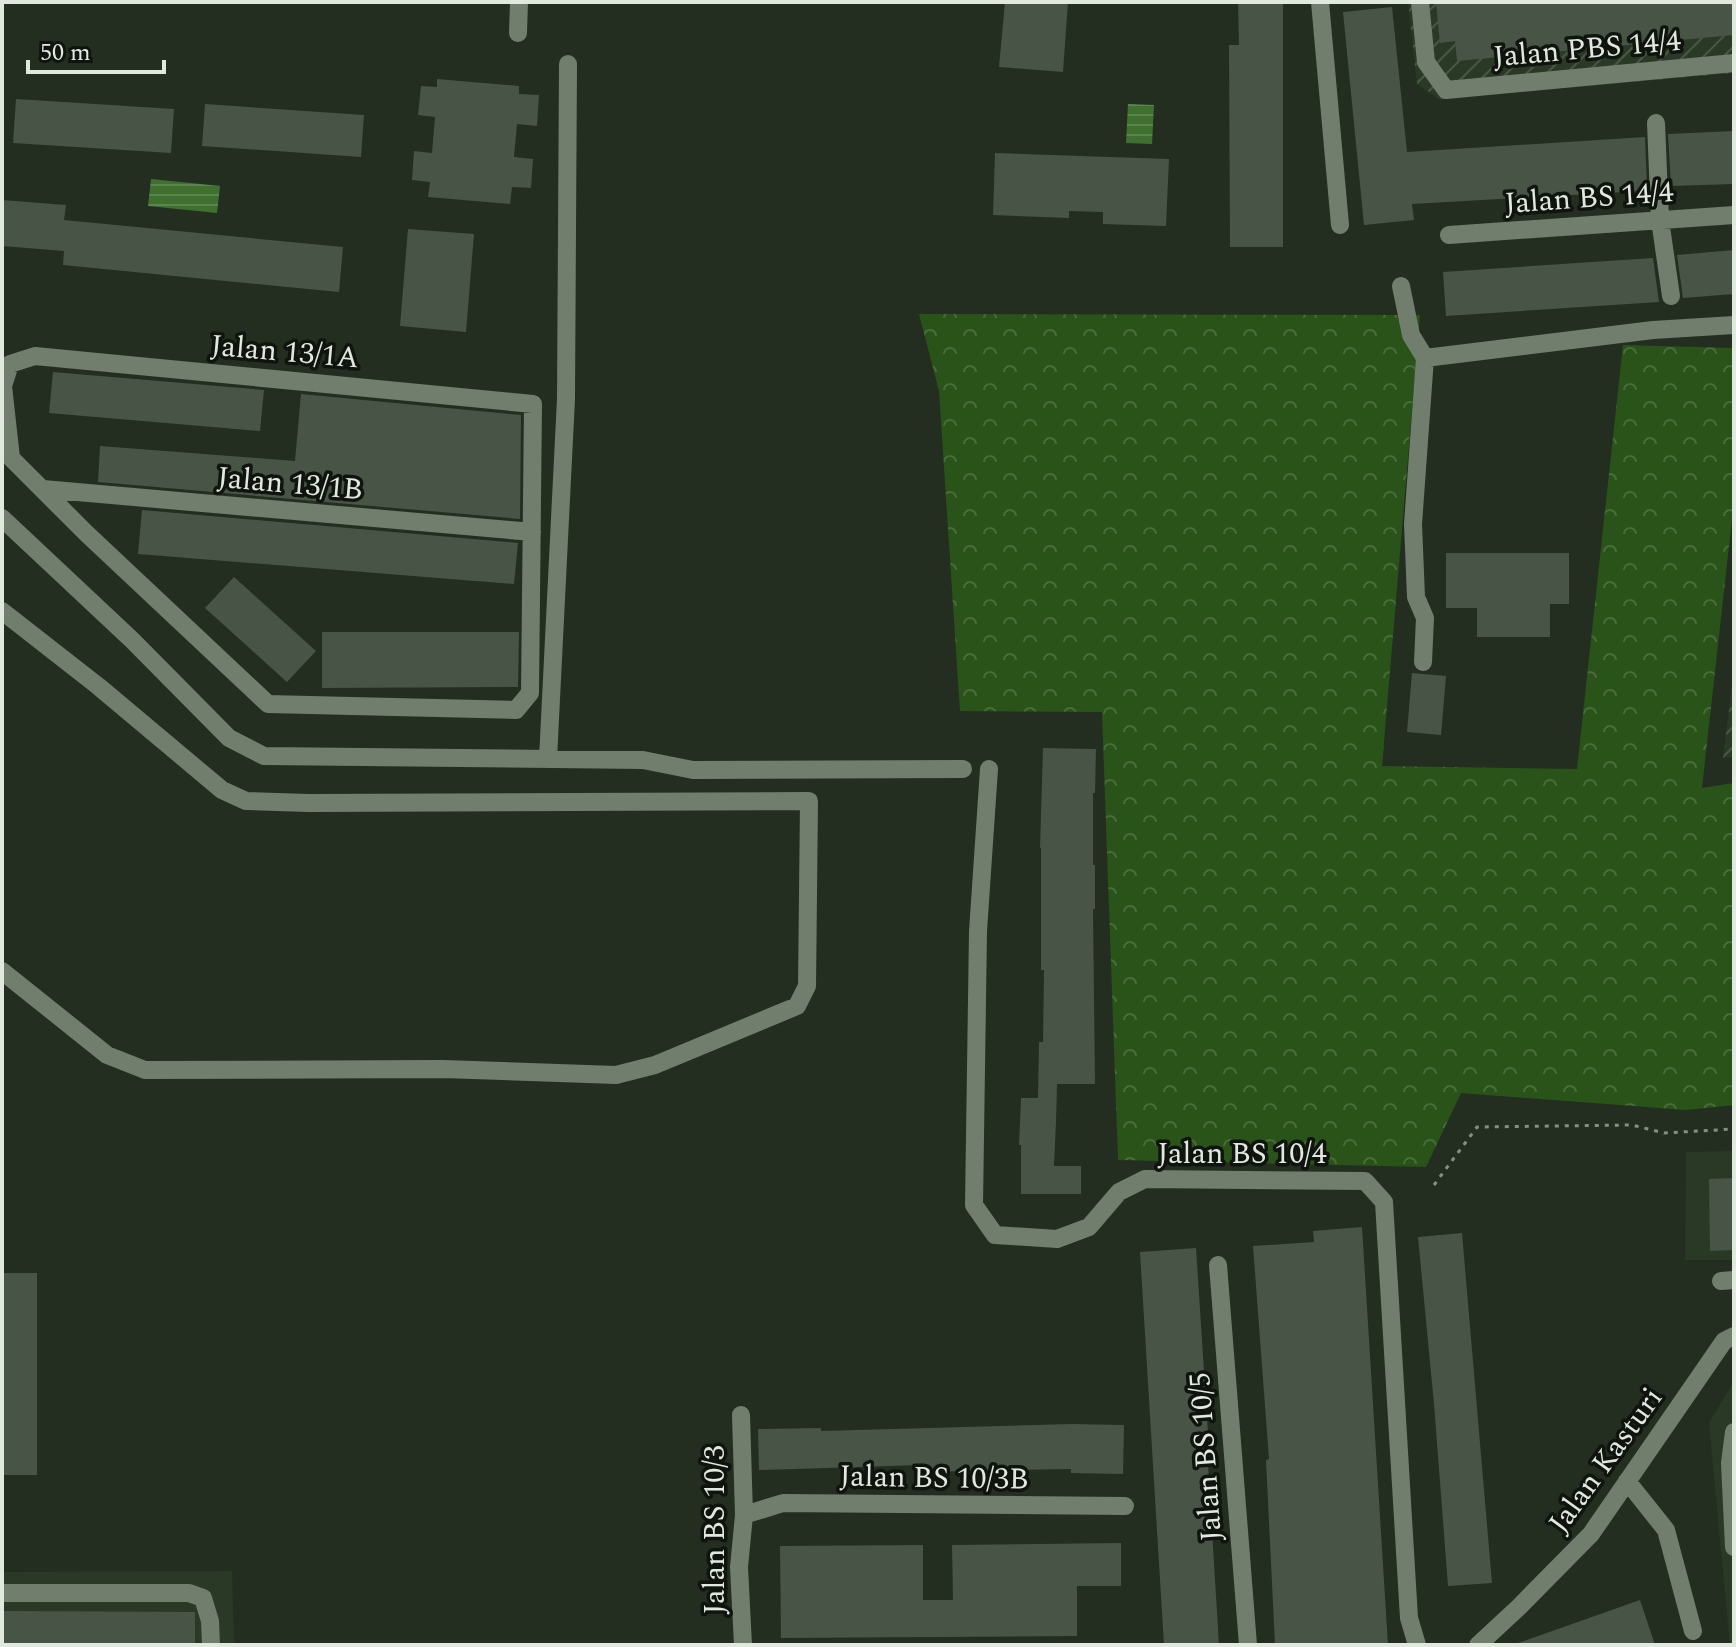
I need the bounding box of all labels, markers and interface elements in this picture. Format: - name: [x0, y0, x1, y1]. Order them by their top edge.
- street label: Jalan PBS 14/4: [1491, 18, 1683, 80]
- scale bar: [28, 24, 164, 74]
- text: 50 m: [40, 35, 91, 71]
- street label: Jalan BS 14/4: [1503, 169, 1675, 227]
- street label: Jalan 13/1A: [209, 323, 361, 381]
- street label: Jalan 13/1B: [215, 455, 365, 513]
- street label: Jalan BS 10/4: [1157, 1131, 1327, 1177]
- street label: Jalan BS 10/5: [1177, 1371, 1235, 1543]
- street label: Jalan Kasturi: [1537, 1378, 1675, 1543]
- street label: Jalan BS 10/3: [692, 1445, 738, 1615]
- street label: Jalan BS 10/3B: [839, 1453, 1029, 1503]

